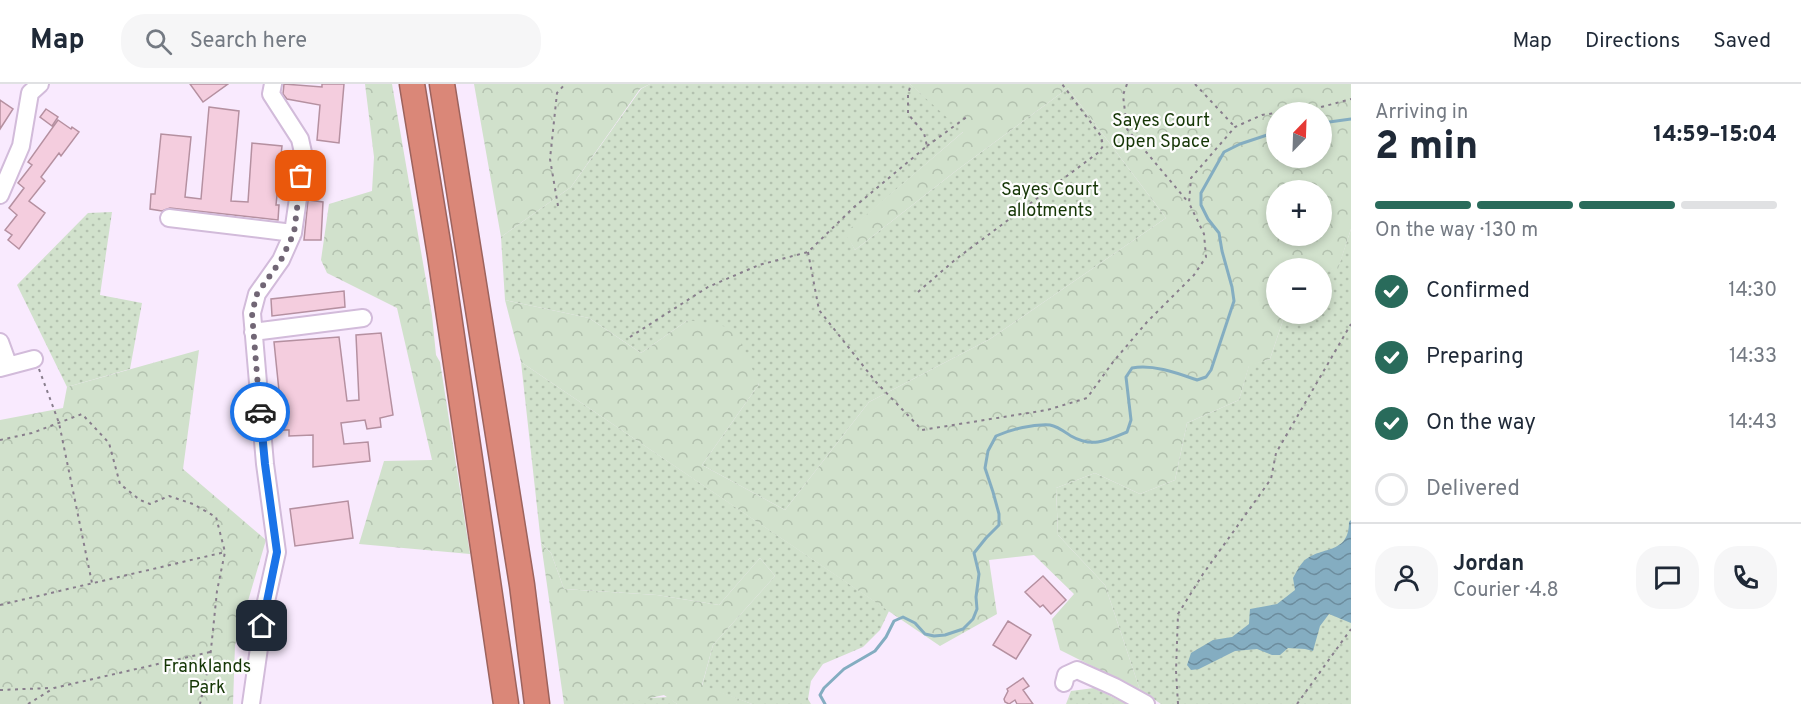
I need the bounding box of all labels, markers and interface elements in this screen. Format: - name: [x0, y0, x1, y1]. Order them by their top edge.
- search box: [121, 14, 541, 68]
- text: Map: [30, 23, 85, 59]
- icon: search: [142, 25, 175, 58]
- text: Search here: [190, 28, 307, 55]
- text: Map: [1512, 28, 1552, 55]
- text: Directions: [1585, 28, 1680, 55]
- text: Saved: [1713, 28, 1771, 55]
- text: Arriving in: [1375, 100, 1468, 126]
- north arrow: [1266, 102, 1332, 168]
- map controls: [1266, 102, 1332, 324]
- park label: Sayes Court Open Space: [1112, 110, 1210, 154]
- text: 14:59–15:04: [1653, 122, 1777, 149]
- text: 2 min: [1375, 124, 1478, 173]
- pin: [275, 150, 326, 201]
- icon: bag: [284, 159, 317, 192]
- park label: Sayes Court allotments: [1001, 179, 1099, 223]
- button: +: [1266, 180, 1332, 246]
- text: On the way · 130 m: [1375, 218, 1538, 244]
- button: −: [1266, 258, 1332, 324]
- icon: check: [1375, 275, 1408, 308]
- text: Confirmed: [1426, 278, 1530, 305]
- text: 14:30: [1728, 278, 1777, 304]
- icon: check: [1375, 341, 1408, 374]
- text: Preparing: [1426, 344, 1524, 371]
- text: 14:33: [1729, 344, 1777, 370]
- courier: [230, 382, 290, 442]
- icon: car: [244, 396, 277, 429]
- icon: check: [1375, 407, 1408, 440]
- text: On the way: [1426, 410, 1536, 437]
- text: 14:43: [1729, 410, 1777, 436]
- text: Delivered: [1426, 476, 1520, 503]
- button: person: [1375, 546, 1438, 609]
- button: chat: [1636, 546, 1699, 609]
- button: phone: [1714, 546, 1777, 609]
- text: Jordan: [1453, 551, 1524, 578]
- text: Courier · 4.8: [1453, 578, 1559, 604]
- pin: [236, 600, 287, 651]
- icon: home: [245, 609, 278, 642]
- park label: Franklands Park: [163, 656, 251, 700]

